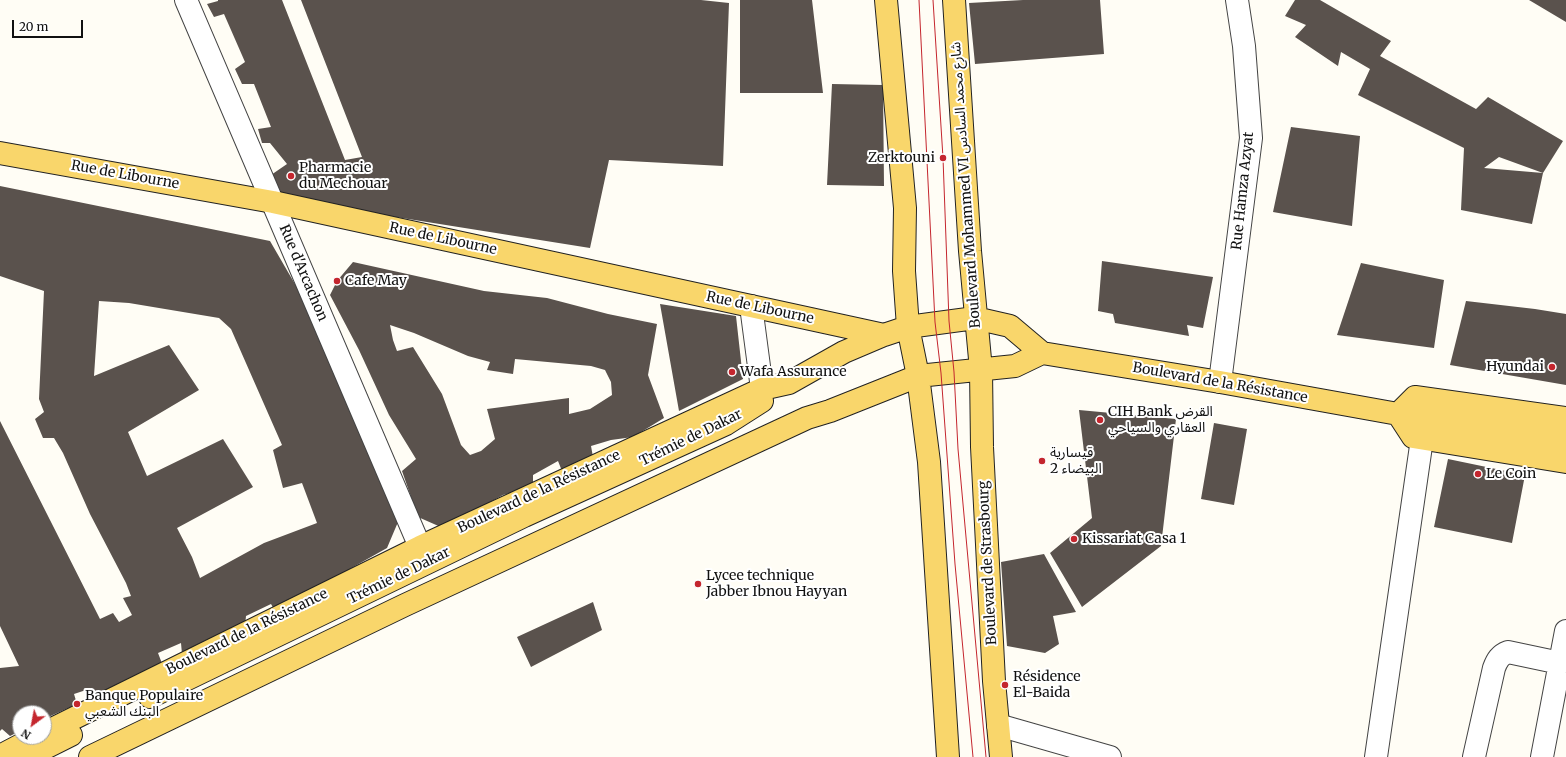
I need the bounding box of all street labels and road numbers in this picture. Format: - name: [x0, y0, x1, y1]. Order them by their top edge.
- street label: Boulevard Mohammed VI شارع محمد السادس: [948, 41, 984, 329]
- street label: Rue Hamza Azyat: [1228, 131, 1258, 251]
- street label: Rue de Libourne: [70, 157, 180, 193]
- street label: Rue de Libourne: [388, 219, 498, 259]
- street label: Rue d'Arcachon: [275, 222, 331, 324]
- street label: Rue de Libourne: [705, 288, 815, 328]
- street label: Boulevard de la Résistance: [1131, 359, 1309, 407]
- street label: Trémie de Dakar: [637, 406, 745, 470]
- street label: Boulevard de la Résistance: [455, 447, 623, 537]
- street label: Boulevard de Strasbourg: [975, 480, 1001, 646]
- street label: Trémie de Dakar: [345, 544, 453, 608]
- street label: Boulevard de la Résistance: [164, 586, 330, 678]

